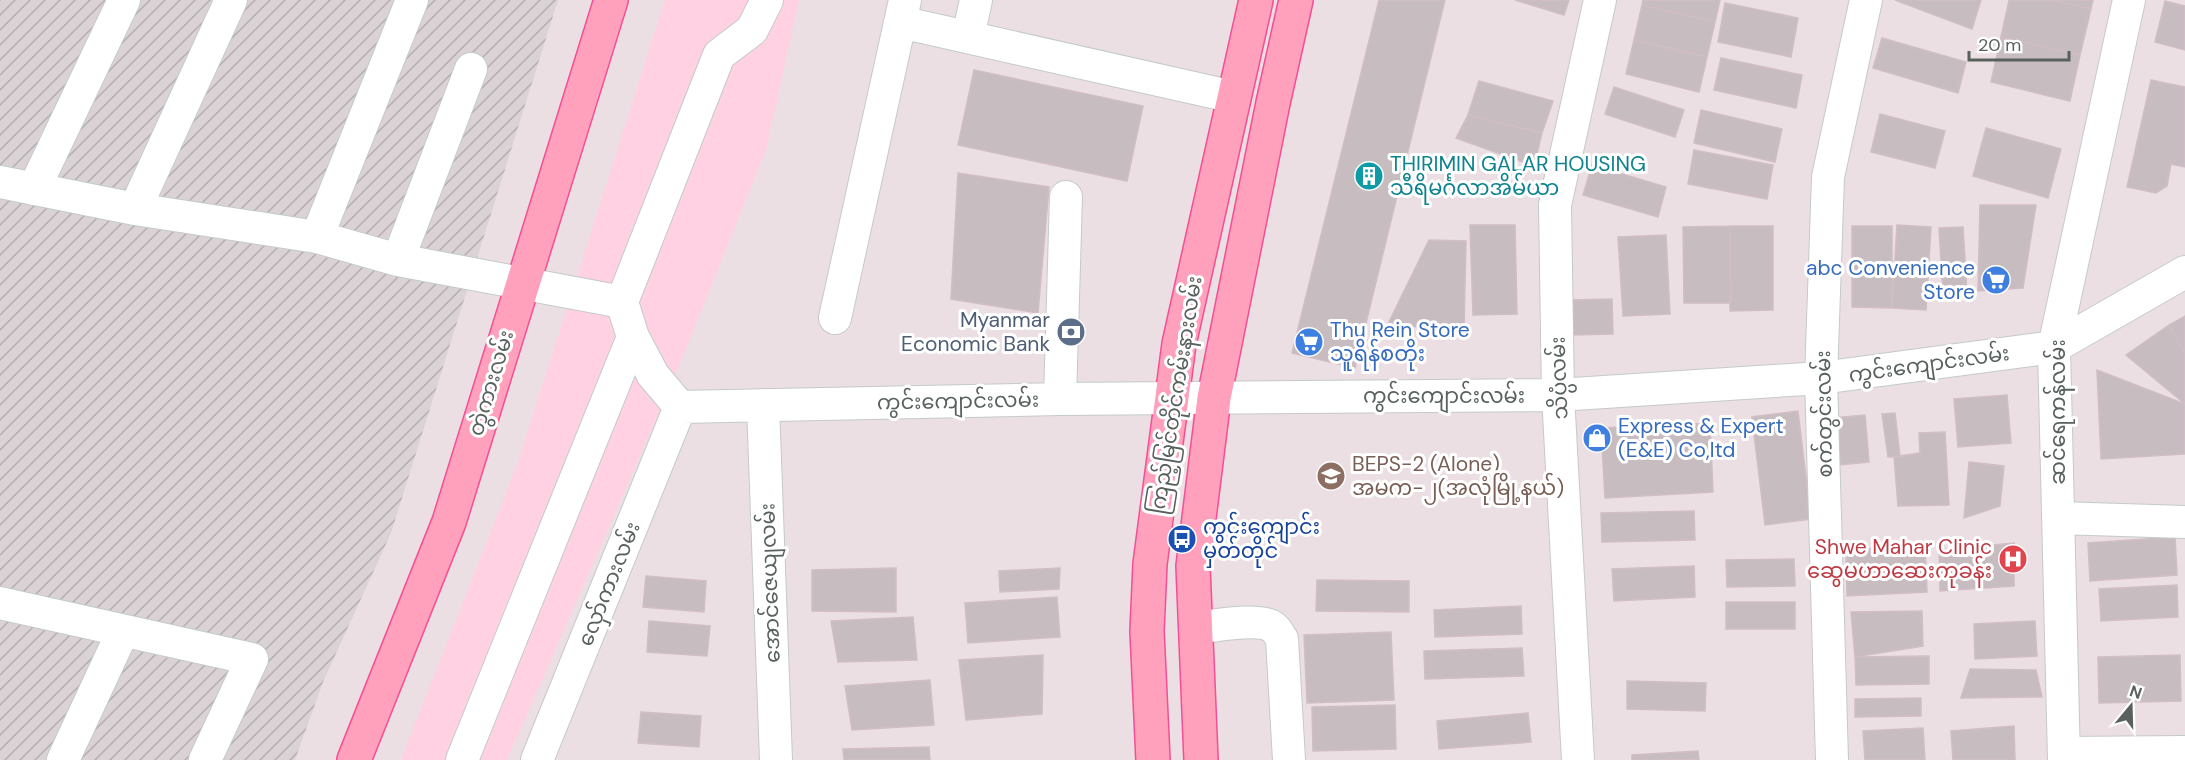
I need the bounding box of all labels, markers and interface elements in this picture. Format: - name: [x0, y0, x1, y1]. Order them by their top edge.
- scale bar: [1969, 24, 2070, 62]
- text: 20 m: [1978, 33, 2021, 57]
- place label: THIRIMIN GALAR HOUSING သီရိမင်္ဂလာအိမ်ယာ: [1390, 150, 1646, 205]
- building icon: THIRIMIN GALAR HOUSING သီရိမင်္ဂလာအိမ်ယာ: [1353, 160, 1385, 192]
- place label: abc Convenience Store: [1806, 254, 1975, 306]
- supermarket icon: abc Convenience Store: [1980, 264, 2012, 296]
- street label: ကြည့်မြင်တိုင်ကမ်းနားလမ်း: [1141, 274, 1212, 516]
- place label: Myanmar Economic Bank: [901, 306, 1050, 358]
- bank icon: Myanmar Economic Bank: [1055, 316, 1087, 348]
- place label: Thu Rein Store သူရိန်စတိုး: [1330, 316, 1470, 371]
- street label: တွဲကားလမ်း: [460, 326, 522, 440]
- supermarket icon: Thu Rein Store သူရိန်စတိုး: [1293, 326, 1325, 358]
- street label: သိပ္ပံလမ်း: [1542, 336, 1578, 420]
- street label: ကွင်းကျောင်းလမ်း: [1847, 337, 2012, 393]
- street label: ဆင်ရေကန်လမ်း: [2042, 339, 2075, 485]
- street label: စက်တွင်းလမ်း: [1807, 350, 1841, 478]
- street label: ကွင်းကျောင်းလမ်း: [1363, 380, 1525, 414]
- street label: ကွင်းကျောင်းလမ်း: [877, 384, 1039, 420]
- place label: Express & Expert (E&E) Co,ltd: [1618, 412, 1784, 464]
- shop icon: Express & Expert (E&E) Co,ltd: [1581, 422, 1613, 454]
- place label: BEPS-2 (Alone) အမက-၂(အလုံမြို့နယ်): [1352, 450, 1564, 505]
- school or university icon: BEPS-2 (Alone) အမက-၂(အလုံမြို့နယ်): [1315, 460, 1347, 492]
- street label: အောင်ဇေယျလမ်း: [751, 502, 791, 664]
- place label: ကွင်းကျောင်း မှတ်တိုင်: [1203, 511, 1320, 568]
- street label: လှော်ကားလမ်း: [569, 517, 649, 651]
- bus stop icon: ကွင်းကျောင်း မှတ်တိုင်: [1166, 523, 1198, 555]
- place label: Shwe Mahar Clinic ဆွေမဟာဆေးကုခန်း: [1807, 533, 1992, 588]
- hospital icon: Shwe Mahar Clinic ဆွေမဟာဆေးကုခန်း: [1997, 543, 2029, 575]
- north arrow: [2101, 676, 2161, 736]
- text: N: [2127, 680, 2145, 704]

